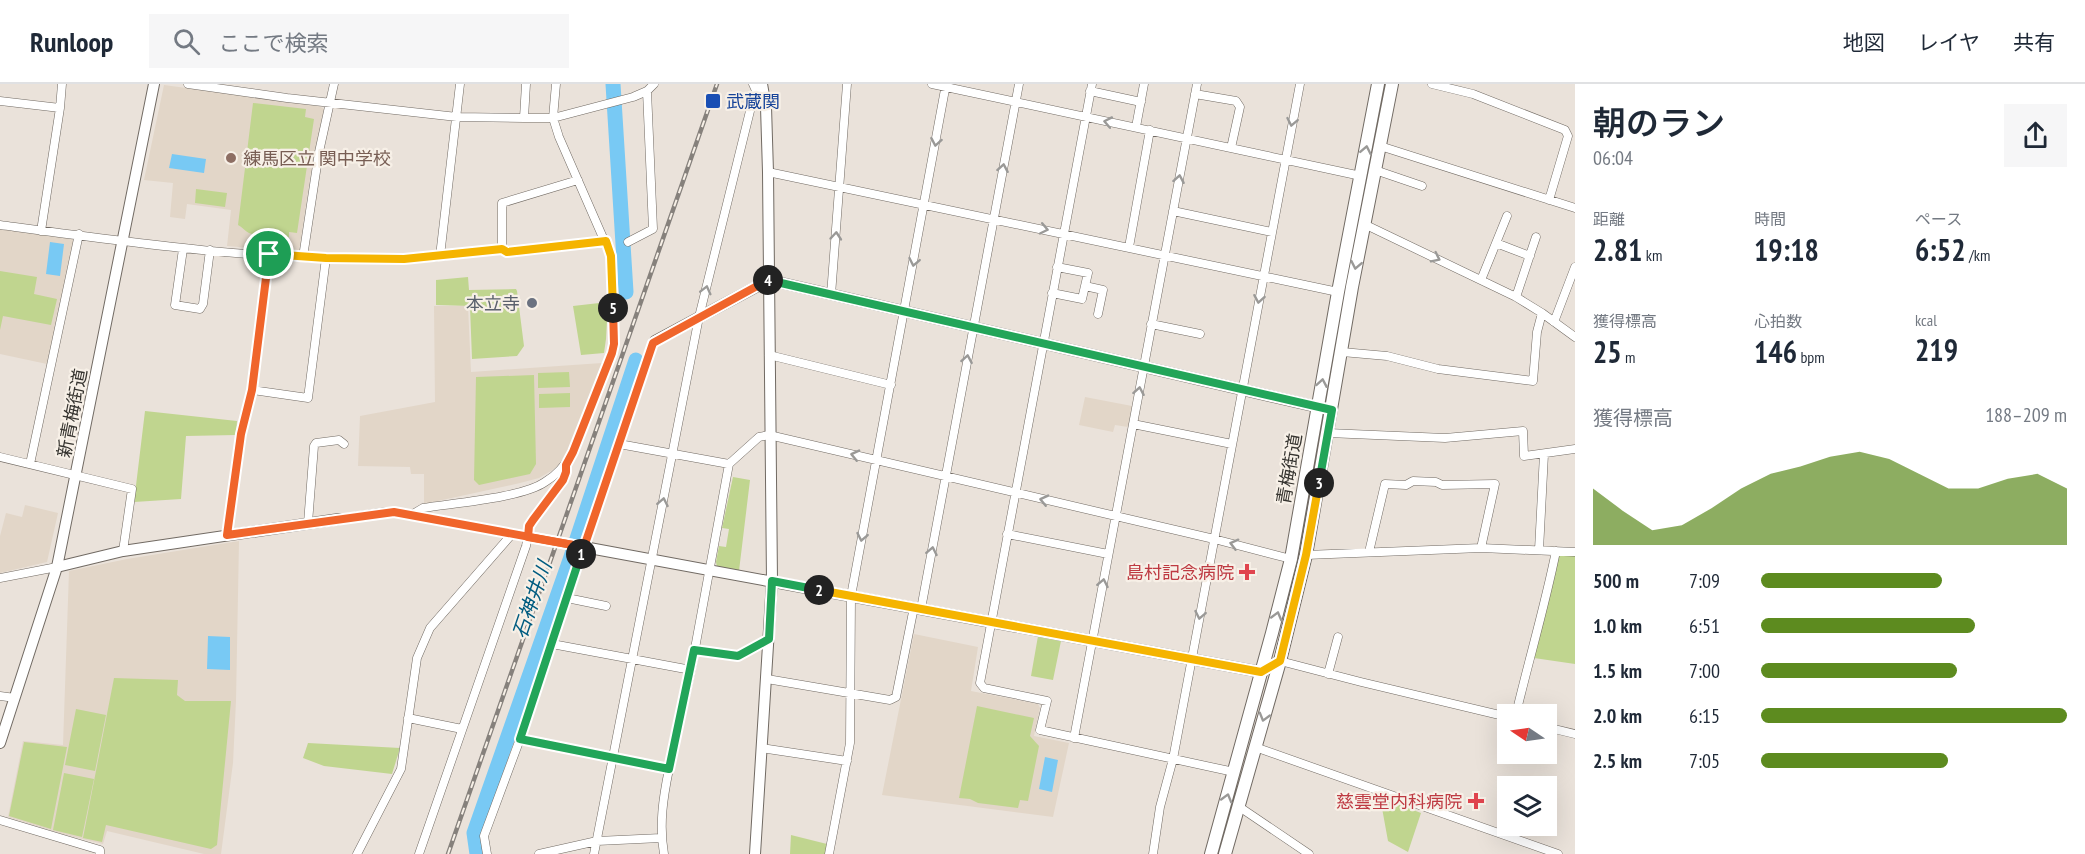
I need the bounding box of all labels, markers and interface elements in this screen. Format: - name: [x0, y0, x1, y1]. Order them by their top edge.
- search box: [149, 14, 569, 68]
- text: Runloop: [30, 23, 113, 60]
- icon: search: [170, 25, 203, 58]
- text: ここで検索: [218, 29, 328, 57]
- text: 地図: [1843, 29, 1885, 56]
- text: レイヤ: [1918, 29, 1980, 56]
- text: 共有: [2013, 29, 2055, 56]
- place label: 武蔵関: [726, 90, 780, 113]
- marker: 武蔵関: [704, 92, 722, 110]
- text: 朝のラン: [1593, 101, 1725, 144]
- button: share: [2004, 104, 2067, 167]
- one-way arrow: [1103, 116, 1113, 129]
- one-way arrow: [1287, 117, 1299, 126]
- one-way arrow: [930, 136, 943, 146]
- one-way arrow: [1359, 145, 1372, 155]
- text: 06:04: [1593, 145, 1633, 171]
- place label: 練馬区立 関中学校: [243, 147, 391, 170]
- marker: 練馬区立 関中学校: [224, 151, 238, 165]
- one-way arrow: [996, 163, 1009, 173]
- one-way arrow: [1172, 174, 1184, 184]
- text: 距離: [1593, 209, 1625, 229]
- text: 時間: [1754, 209, 1786, 229]
- text: ペース: [1915, 209, 1962, 229]
- one-way arrow: [1038, 222, 1048, 235]
- pin: [243, 228, 294, 279]
- text: 2.81: [1593, 230, 1642, 269]
- text: 19:18: [1754, 230, 1819, 269]
- text: 6:52: [1915, 230, 1966, 269]
- one-way arrow: [829, 232, 842, 241]
- icon: arrive: [252, 237, 285, 270]
- text: km: [1642, 245, 1662, 265]
- text: /km: [1966, 245, 1990, 265]
- one-way arrow: [1429, 251, 1440, 263]
- one-way arrow: [908, 257, 921, 267]
- one-way arrow: [1350, 260, 1363, 270]
- pin: 4: [753, 265, 783, 295]
- text: 4: [764, 270, 772, 290]
- one-way arrow: [698, 286, 711, 296]
- place label: 本立寺: [466, 292, 520, 315]
- pin: 5: [598, 293, 628, 323]
- one-way arrow: [1253, 294, 1266, 304]
- marker: 本立寺: [525, 296, 539, 310]
- text: 5: [609, 298, 617, 318]
- text: kcal: [1915, 310, 1937, 330]
- text: 獲得標高: [1593, 311, 1657, 331]
- text: 心拍数: [1754, 311, 1802, 331]
- text: 219: [1915, 330, 1958, 369]
- text: 25: [1593, 332, 1622, 371]
- text: 146: [1754, 332, 1797, 371]
- text: m: [1622, 347, 1636, 367]
- text: bpm: [1797, 347, 1825, 367]
- one-way arrow: [960, 355, 973, 365]
- street label: 新青梅街道: [52, 367, 92, 459]
- one-way arrow: [1316, 378, 1328, 388]
- one-way arrow: [1132, 387, 1144, 396]
- text: 188–209 m: [1985, 402, 2067, 428]
- text: 獲得標高: [1593, 405, 1673, 431]
- street label: 青梅街道: [1271, 432, 1307, 506]
- one-way arrow: [850, 449, 860, 462]
- pin: 3: [1304, 468, 1334, 498]
- text: 3: [1315, 473, 1323, 493]
- one-way arrow: [1040, 494, 1050, 507]
- one-way arrow: [656, 497, 669, 507]
- one-way arrow: [856, 531, 869, 541]
- pin: 1: [566, 539, 596, 569]
- one-way arrow: [1230, 539, 1240, 551]
- text: 1: [577, 544, 585, 564]
- one-way arrow: [925, 547, 938, 557]
- water label: 石神井川: [507, 556, 558, 642]
- place label: 島村記念病院: [1126, 561, 1234, 584]
- marker: 島村記念病院: [1238, 563, 1256, 581]
- text: 500 m: [1593, 568, 1639, 594]
- text: 7:09: [1689, 568, 1720, 594]
- pin: 2: [804, 575, 834, 605]
- one-way arrow: [1096, 578, 1109, 588]
- text: 2: [815, 580, 823, 600]
- one-way arrow: [1194, 610, 1207, 620]
- one-way arrow: [1270, 611, 1282, 621]
- text: 1.0 km: [1593, 613, 1642, 639]
- text: 6:51: [1689, 613, 1720, 639]
- text: 1.5 km: [1593, 658, 1642, 684]
- text: 7:00: [1689, 658, 1720, 684]
- text: 2.0 km: [1593, 703, 1642, 729]
- text: 6:15: [1689, 703, 1720, 729]
- north arrow: [1497, 704, 1557, 764]
- map controls: [1497, 704, 1557, 836]
- one-way arrow: [1259, 711, 1271, 722]
- text: 2.5 km: [1593, 748, 1642, 774]
- text: 7:05: [1689, 748, 1720, 774]
- button: layers: [1497, 776, 1557, 836]
- place label: 慈雲堂内科病院: [1336, 790, 1462, 813]
- marker: 慈雲堂内科病院: [1467, 792, 1485, 810]
- one-way arrow: [1219, 793, 1232, 803]

